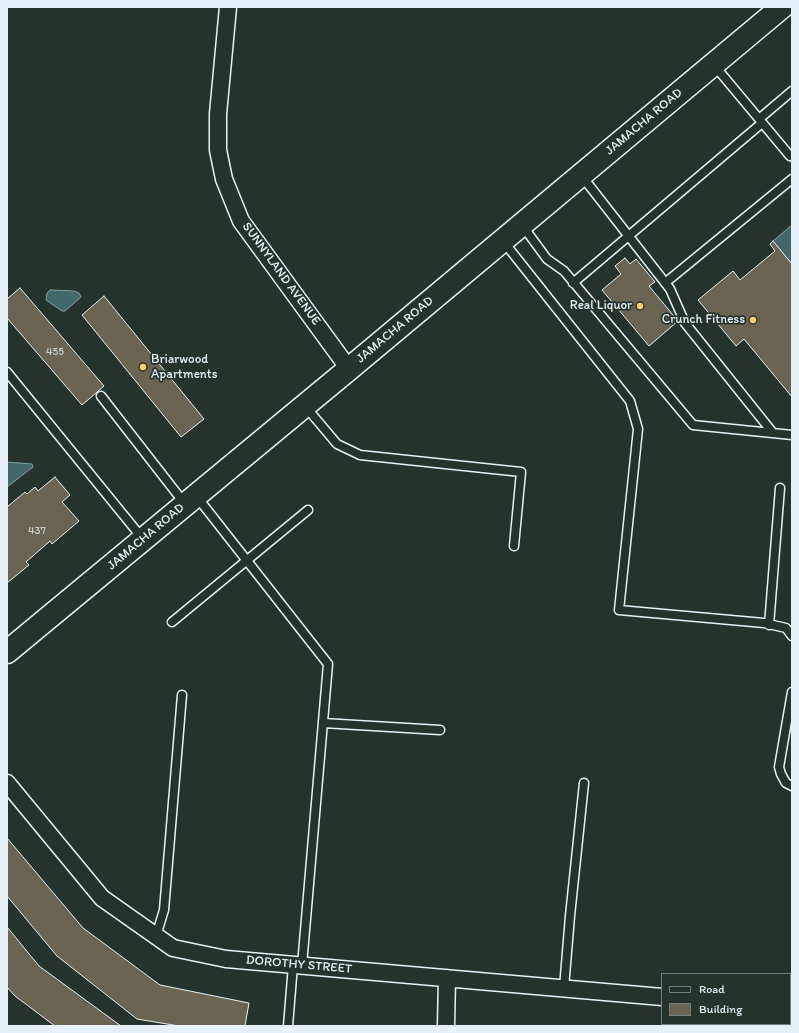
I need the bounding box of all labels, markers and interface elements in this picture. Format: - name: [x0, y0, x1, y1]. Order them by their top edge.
- street label: JAMACHA ROAD: [602, 85, 686, 159]
- street label: SUNNYLAND AVENUE: [238, 219, 324, 329]
- street label: JAMACHA ROAD: [353, 293, 437, 367]
- place label: Real Liquor: [570, 298, 632, 314]
- marker: Real Liquor: [635, 301, 645, 311]
- place label: Crunch Fitness: [662, 312, 745, 328]
- marker: Crunch Fitness: [748, 315, 758, 325]
- house number: 455: [46, 345, 64, 359]
- place label: Briarwood Apartments: [151, 352, 217, 383]
- marker: Briarwood Apartments: [138, 362, 148, 372]
- street label: JAMACHA ROAD: [104, 500, 188, 574]
- house number: 437: [28, 524, 46, 538]
- street label: DOROTHY STREET: [245, 953, 353, 977]
- legend: [661, 973, 791, 1025]
- text: Road: [699, 982, 725, 996]
- text: Building: [699, 1002, 742, 1016]

